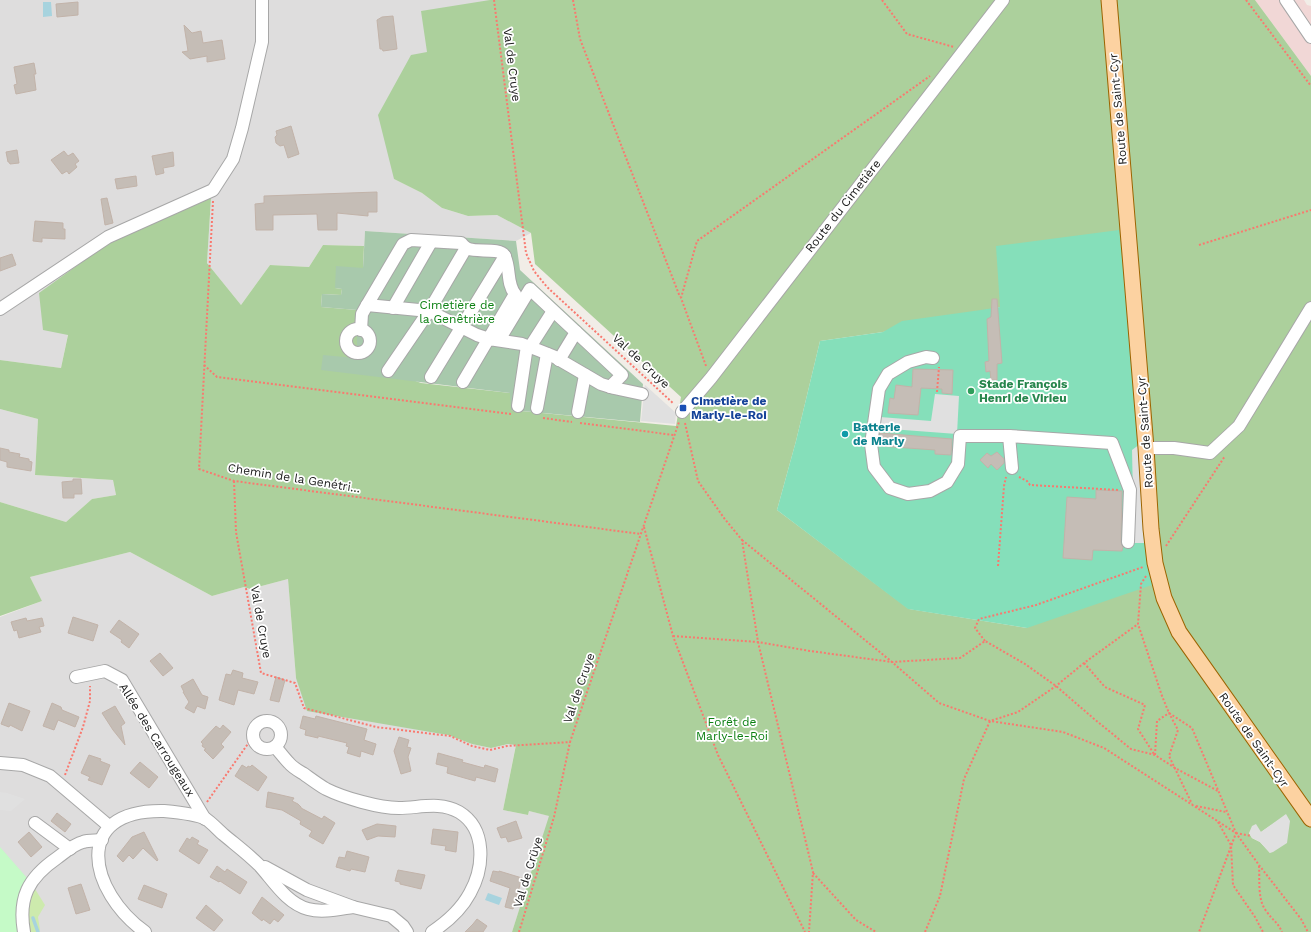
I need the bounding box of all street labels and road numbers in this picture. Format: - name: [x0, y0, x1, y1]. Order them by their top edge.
- street label: Val de Cruye: [501, 28, 523, 102]
- street label: Route de Saint-Cyr: [1106, 52, 1130, 165]
- street label: Route du Cimetière: [802, 157, 884, 255]
- street label: Val de Cruye: [609, 331, 673, 391]
- street label: Route de Saint-Cyr: [1134, 375, 1156, 488]
- street label: Chemin de la Genétri...: [227, 461, 361, 495]
- street label: Val de Cruye: [248, 585, 274, 659]
- street label: Val de Cruye: [560, 651, 598, 725]
- street label: Allée des Carrougeaux: [116, 681, 198, 799]
- street label: Route de Saint-Cyr: [1216, 690, 1292, 790]
- street label: Val de Crüye: [511, 835, 545, 909]

